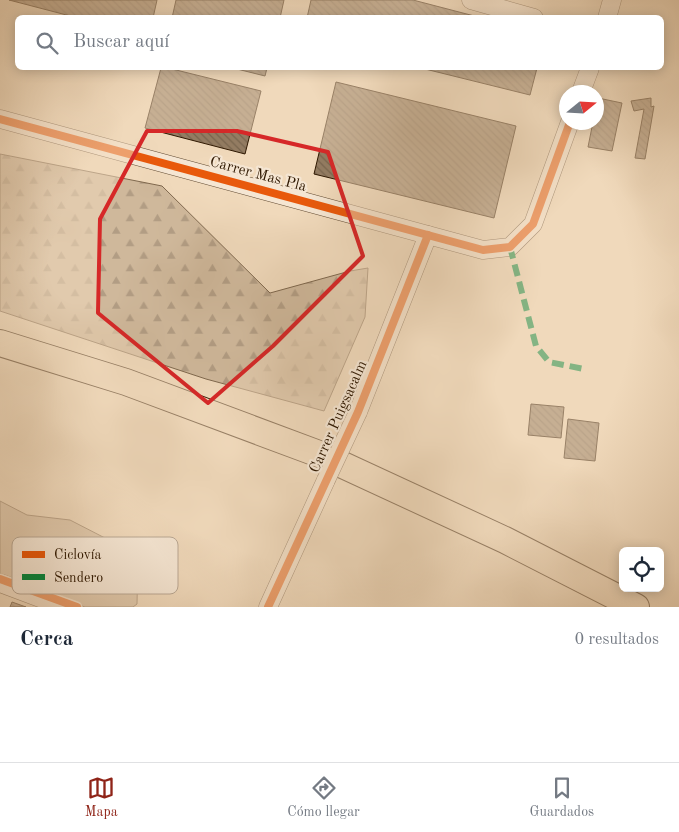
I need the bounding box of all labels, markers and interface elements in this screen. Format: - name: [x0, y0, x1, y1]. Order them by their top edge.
- search box: [15, 15, 664, 70]
- icon: search: [33, 29, 61, 57]
- text: Buscar aquí: [73, 33, 169, 52]
- north arrow: [559, 85, 604, 130]
- street label: Carrer Mas Pla: [208, 155, 308, 195]
- street label: Carrer Puigsacalm: [307, 359, 371, 475]
- legend: [12, 537, 178, 594]
- map controls: [619, 547, 664, 592]
- button: locate: [619, 547, 664, 592]
- text: Ciclovía: [54, 548, 102, 562]
- text: Sendero: [54, 571, 103, 585]
- text: Cerca: [20, 629, 73, 650]
- text: 0 resultados: [575, 632, 659, 648]
- tab: Mapa: [85, 774, 118, 821]
- tab: Cómo llegar: [287, 774, 360, 821]
- tab: Guardados: [529, 774, 594, 821]

